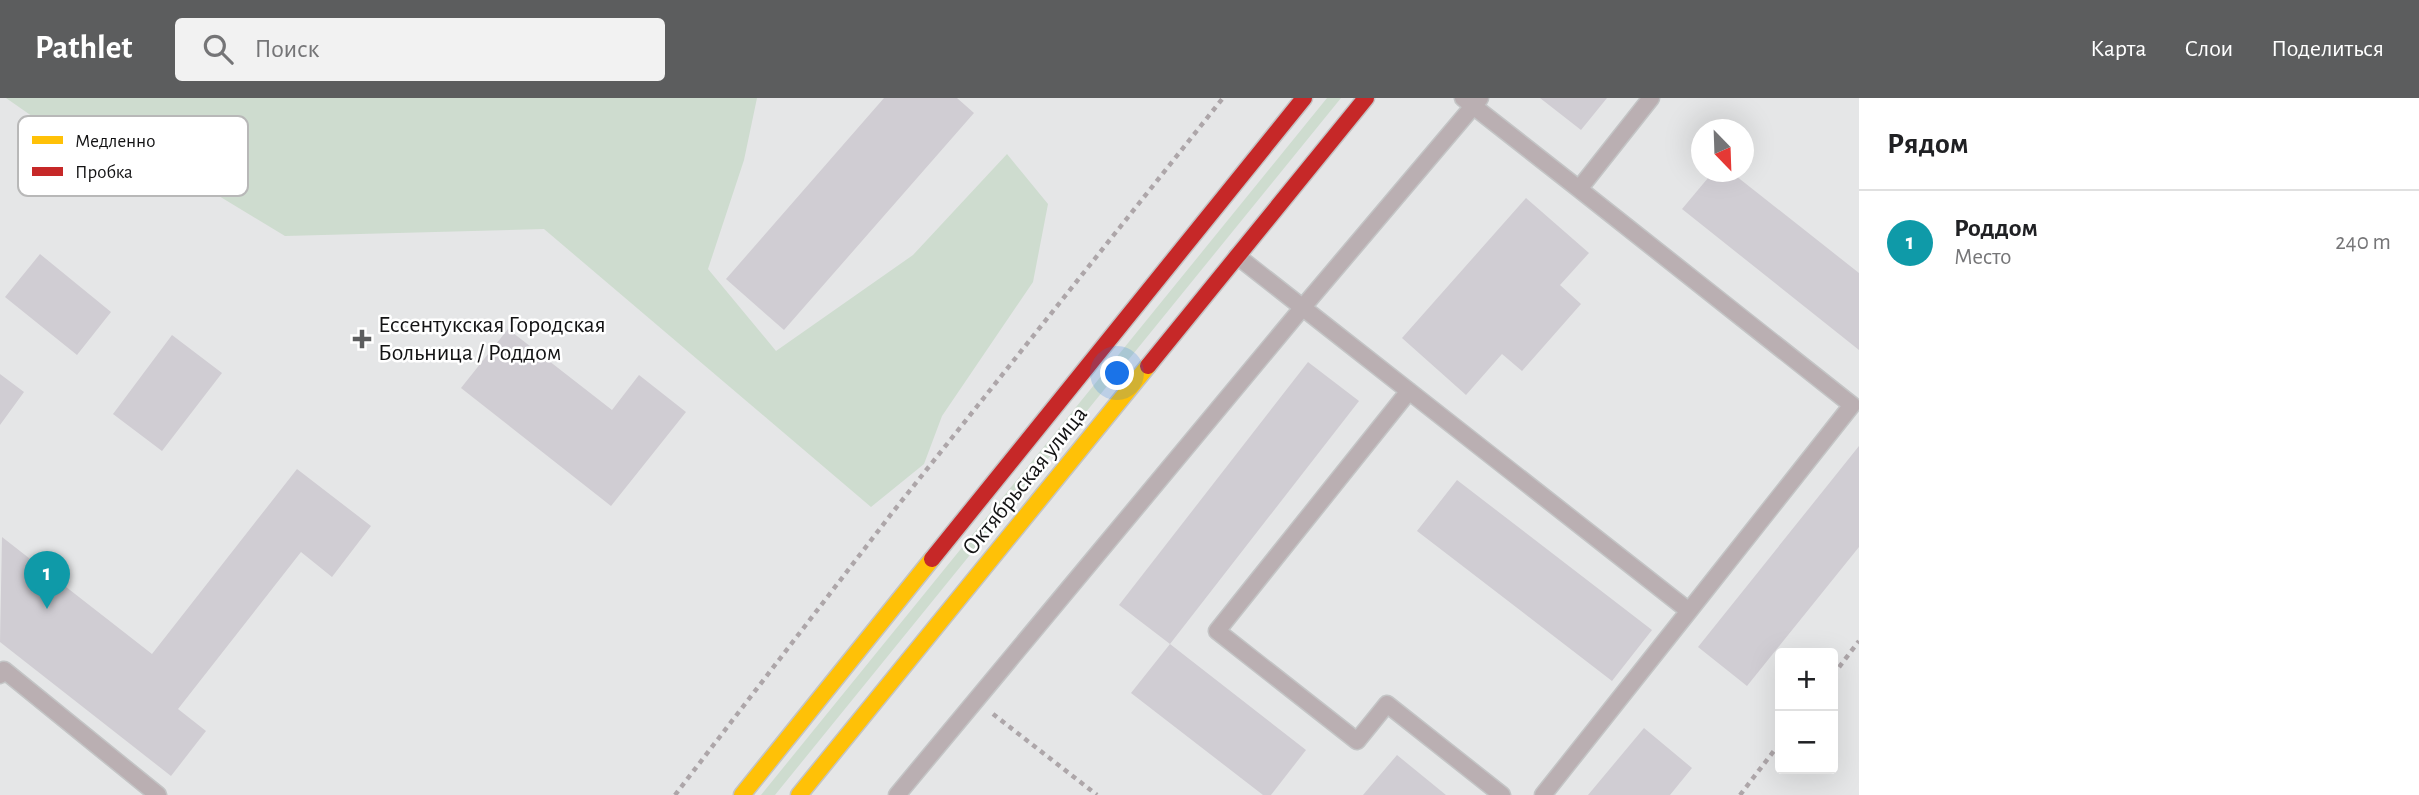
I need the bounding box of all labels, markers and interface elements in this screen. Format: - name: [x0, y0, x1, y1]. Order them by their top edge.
- search box: [175, 18, 665, 81]
- icon: search: [199, 30, 237, 68]
- text: Pathlet: [35, 32, 133, 65]
- text: Поиск: [255, 36, 320, 62]
- text: Карта: [2090, 37, 2146, 61]
- text: Слои: [2184, 37, 2233, 61]
- text: Поделиться: [2271, 37, 2384, 61]
- legend: [18, 116, 248, 196]
- north arrow: [1691, 119, 1754, 182]
- text: Рядом: [1887, 129, 1969, 159]
- text: Медленно: [75, 132, 155, 151]
- text: Пробка: [75, 163, 133, 182]
- text: Роддом: [1954, 215, 2038, 241]
- text: 1: [1906, 231, 1914, 254]
- text: 240 m: [2335, 231, 2391, 254]
- text: Место: [1954, 246, 2011, 269]
- place label: Ессентукская Городская Больница / Роддом: [378, 313, 606, 365]
- marker: Ессентукская Городская Больница / Роддом: [352, 329, 372, 349]
- your location: [1100, 356, 1134, 390]
- street label: Октябрьская улица: [958, 402, 1092, 560]
- pin: 1: [24, 551, 70, 609]
- map controls: [1775, 648, 1838, 774]
- button: +: [1775, 648, 1838, 711]
- button: −: [1775, 711, 1838, 774]

